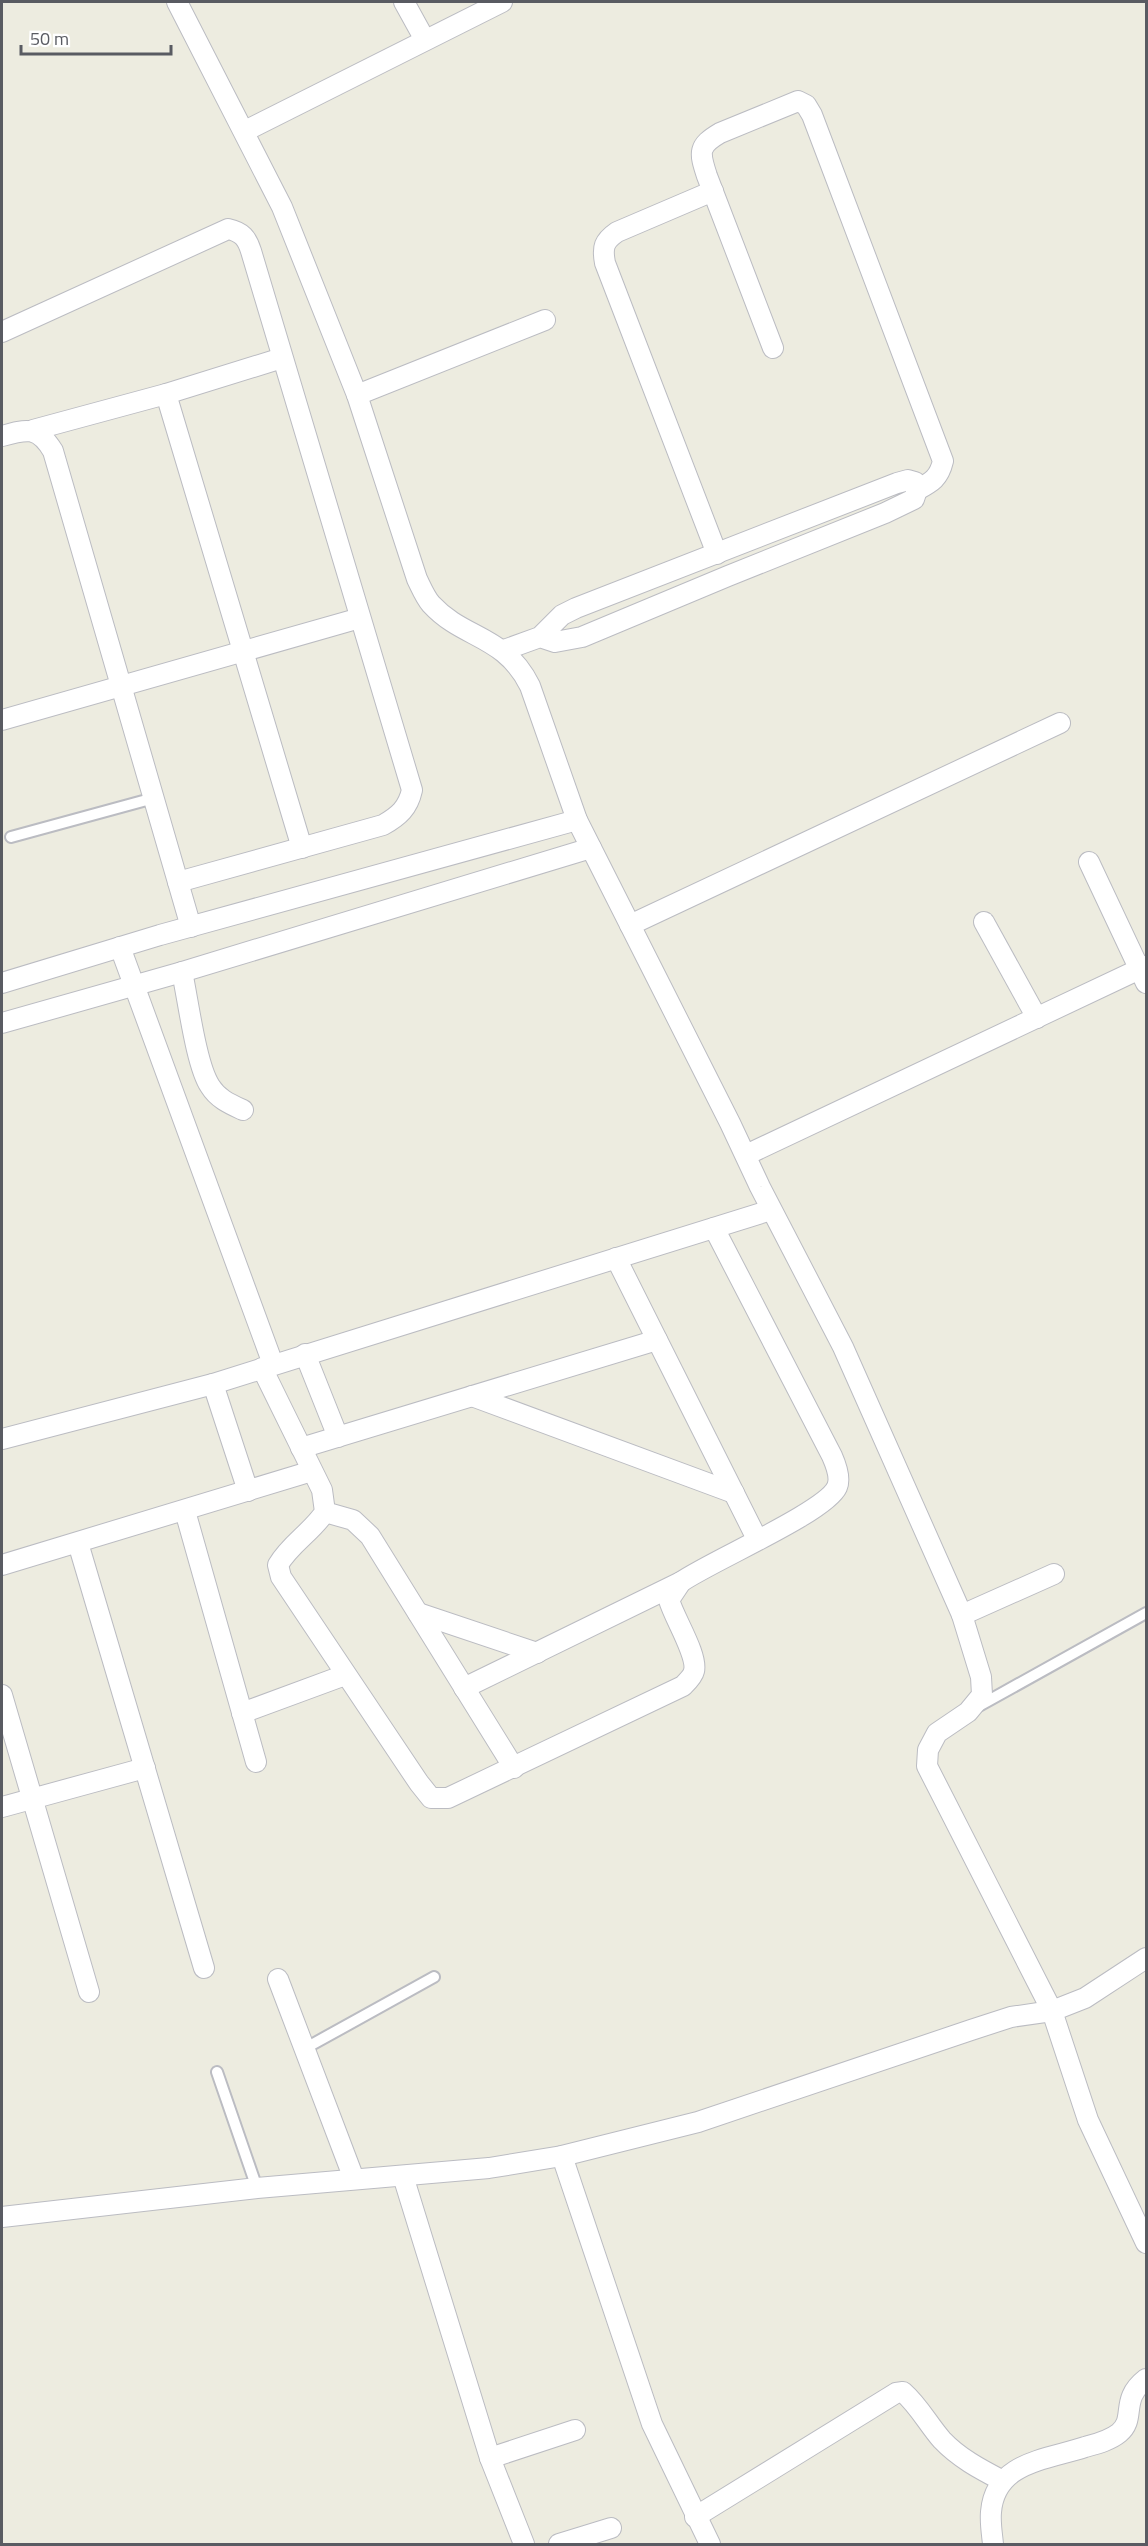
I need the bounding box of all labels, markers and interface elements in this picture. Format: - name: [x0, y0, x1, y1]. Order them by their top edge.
- scale bar: [21, 18, 171, 56]
- text: 50 m: [30, 25, 69, 52]

